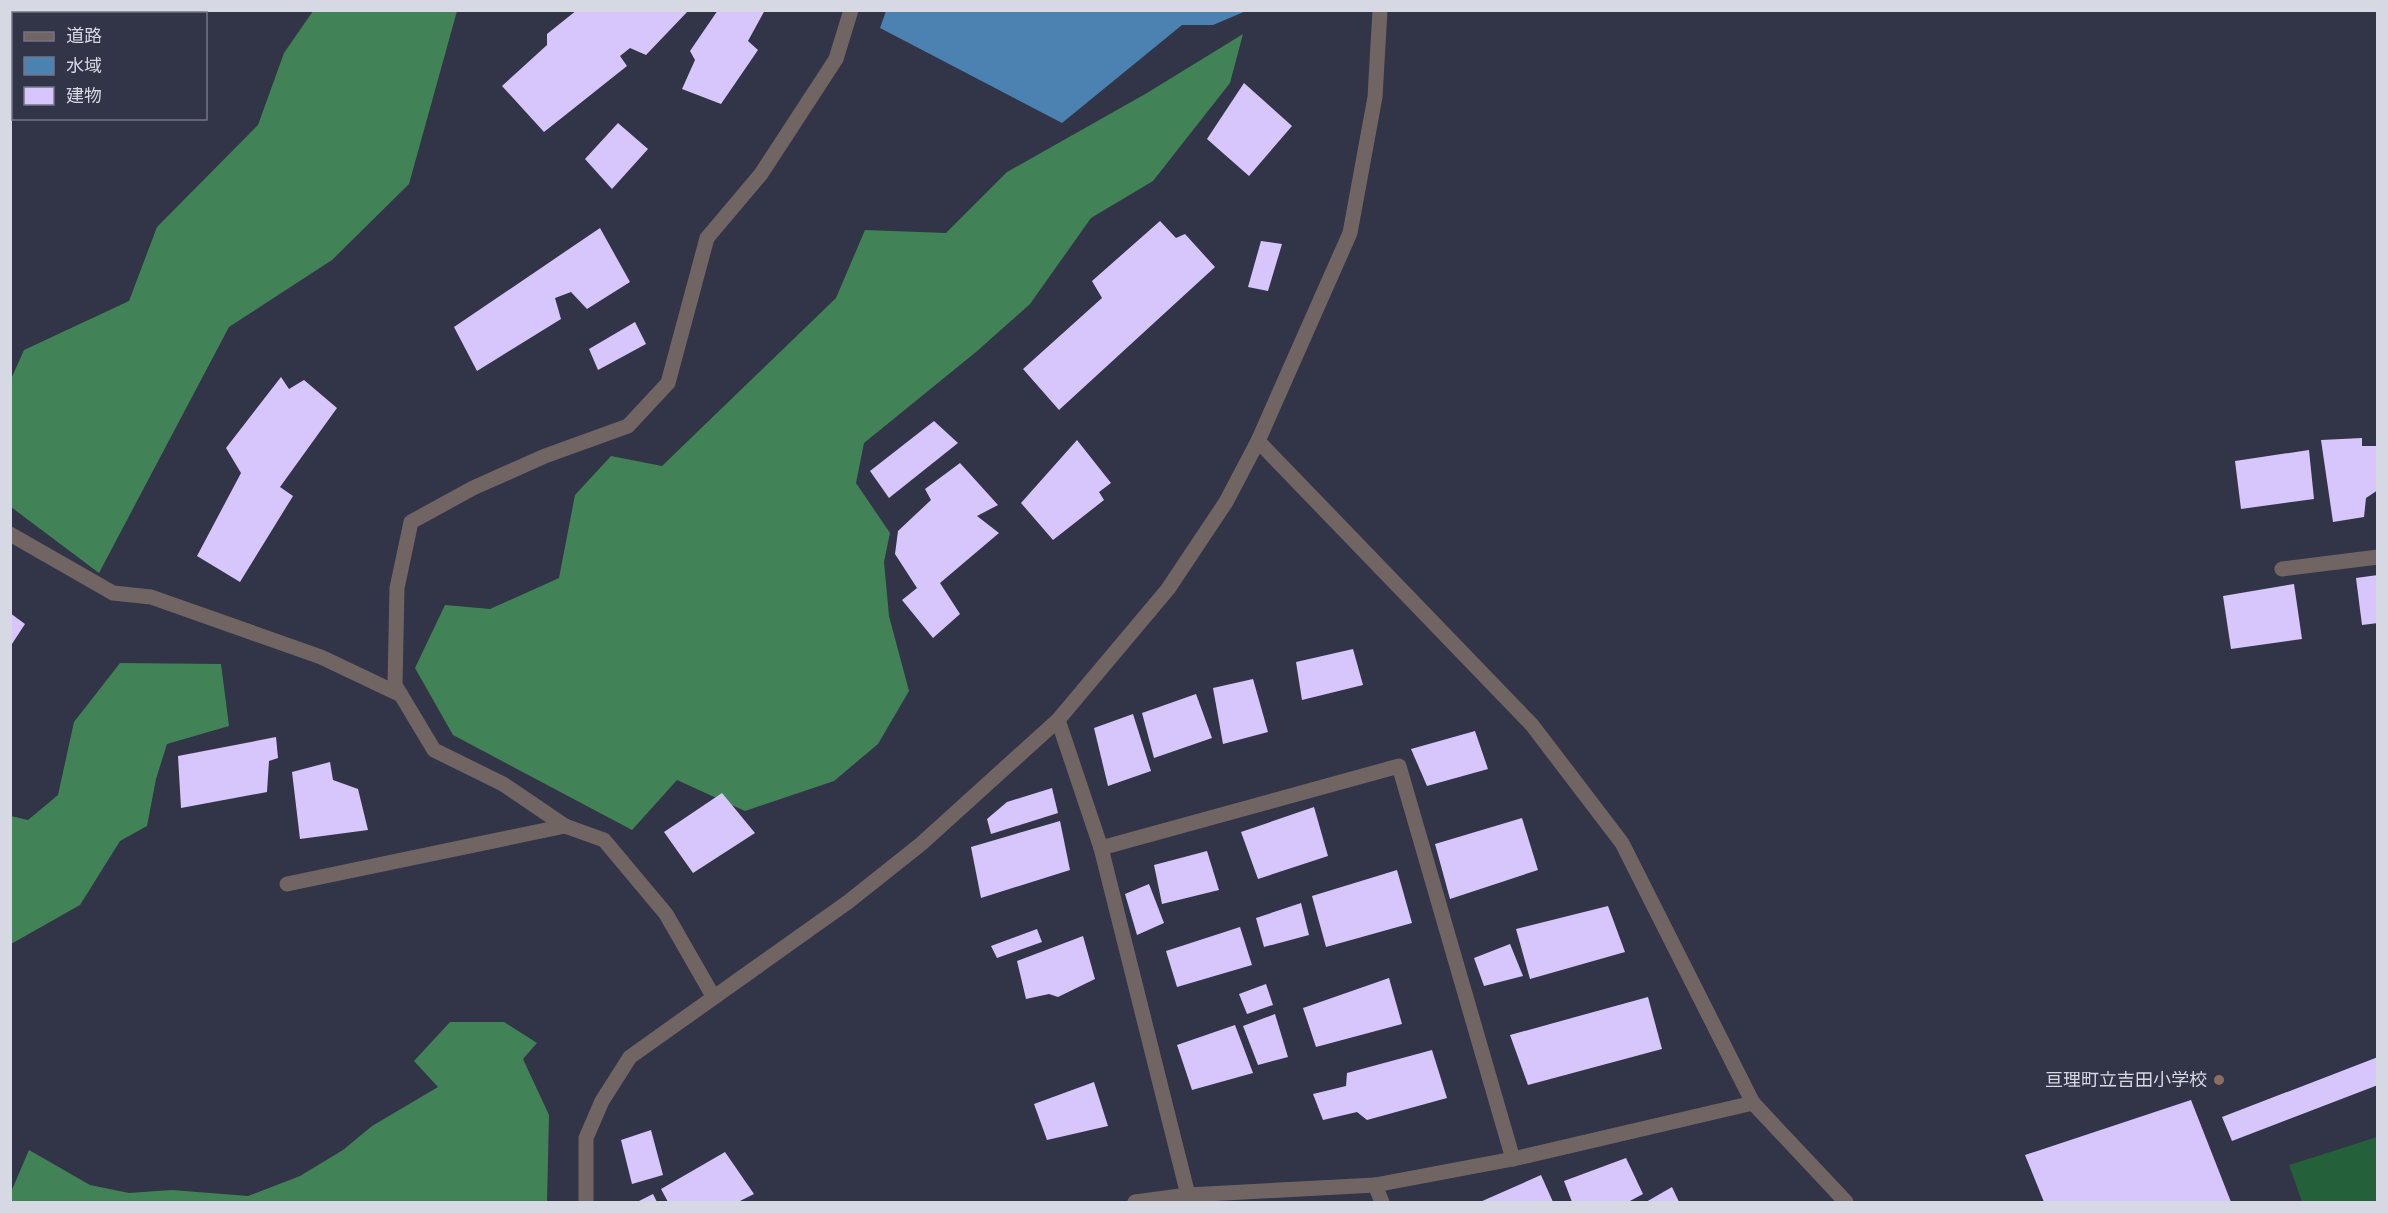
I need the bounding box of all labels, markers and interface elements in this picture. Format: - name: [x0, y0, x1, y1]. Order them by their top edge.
- legend: [12, 12, 207, 120]
- text: 道路: [66, 25, 102, 47]
- text: 水域: [66, 55, 102, 77]
- text: 建物: [66, 85, 102, 107]
- place label: 亘理町立吉田小学校: [2045, 1069, 2207, 1091]
- marker: 亘理町立吉田小学校: [2212, 1073, 2226, 1087]

